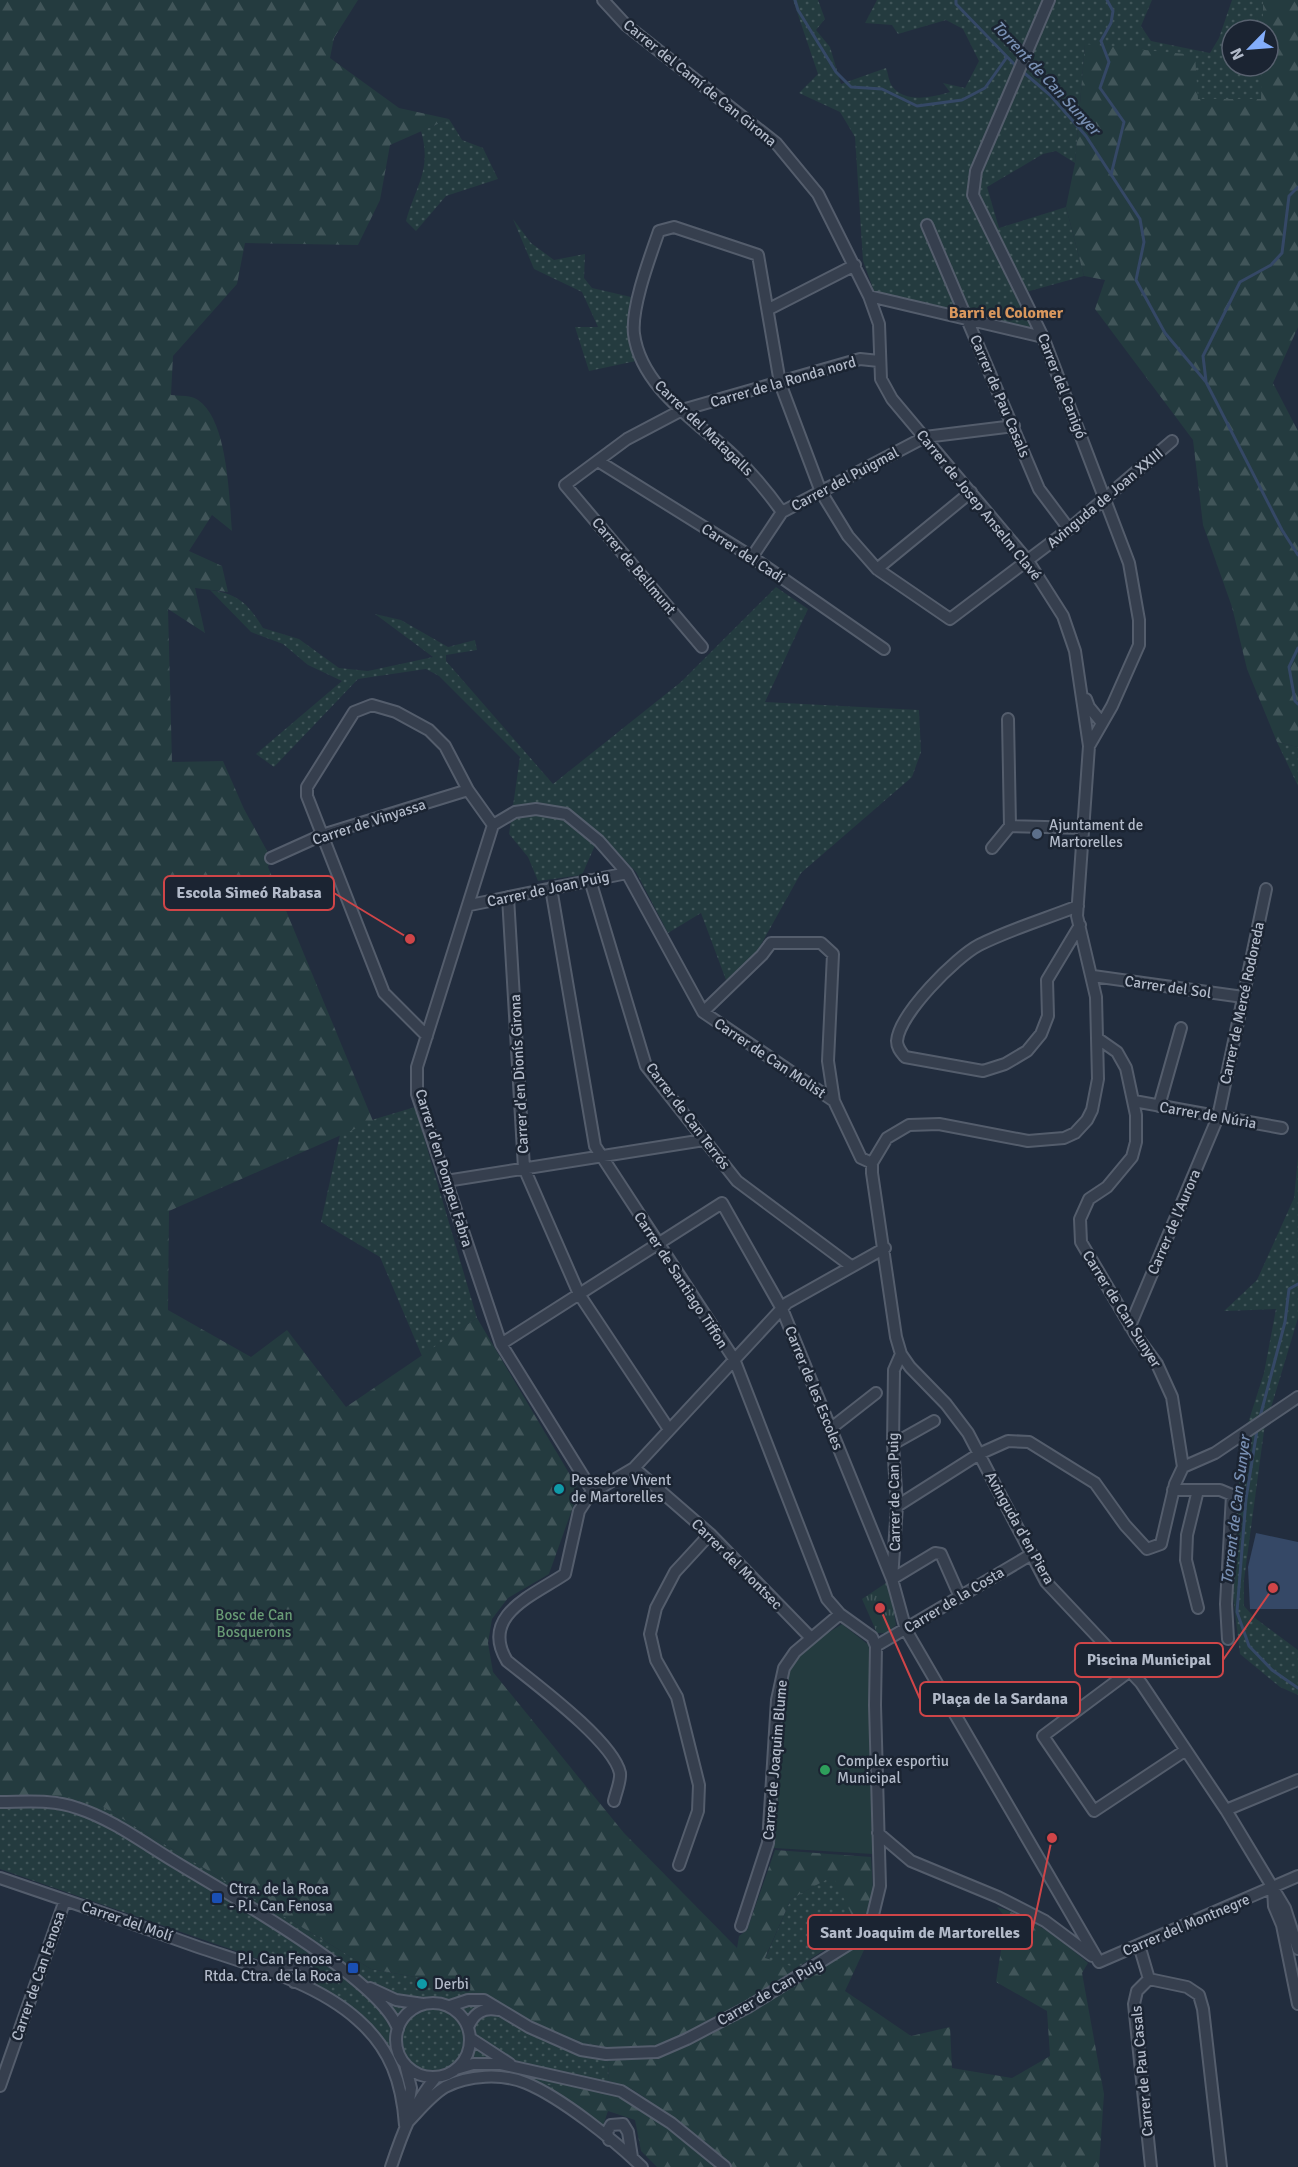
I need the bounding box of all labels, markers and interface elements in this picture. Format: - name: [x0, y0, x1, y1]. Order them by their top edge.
- street label: Carrer del Camí de Can Girona: [620, 16, 780, 150]
- water label: Torrent de Can Sunyer: [988, 17, 1106, 141]
- north arrow: [1220, 18, 1280, 78]
- text: N: [1226, 45, 1249, 63]
- district label: Barri el Colomer: [949, 303, 1064, 323]
- street label: Carrer del Canigó: [1034, 331, 1090, 441]
- street label: Carrer de Pau Casals: [966, 332, 1034, 460]
- street label: Carrer de la Ronda nord: [708, 353, 858, 411]
- street label: Carrer del Matagalls: [651, 376, 757, 480]
- street label: Carrer de Josep Anselm Clavé: [913, 426, 1045, 584]
- street label: Carrer del Puigmal: [788, 443, 902, 515]
- street label: Avinguda de Joan XXIII: [1043, 444, 1167, 552]
- street label: Carrer de Bellmunt: [588, 514, 680, 618]
- street label: Carrer del Cadí: [698, 520, 788, 586]
- street label: Carrer de Vinyassa: [310, 795, 428, 849]
- place label: Ajuntament de Martorelles: [1049, 816, 1143, 851]
- marker: Ajuntament de Martorelles: [1030, 827, 1044, 841]
- street label: Carrer de Joan Puig: [485, 867, 611, 911]
- callout: Escola Simeó Rabasa: [164, 876, 334, 910]
- text: Escola Simeó Rabasa: [176, 883, 322, 903]
- street label: Carrer de Mercé Rodoreda: [1216, 920, 1268, 1086]
- street label: Carrer del Sol: [1124, 972, 1212, 1002]
- street label: Carrer d'en Dionís Girona: [506, 994, 532, 1154]
- street label: Carrer de Can Molist: [711, 1014, 829, 1102]
- street label: Carrer de Can Terrós: [642, 1059, 734, 1173]
- street label: Carrer d'en Pompeu Fabra: [411, 1087, 477, 1249]
- street label: Carrer de Núria: [1158, 1098, 1258, 1132]
- street label: Carrer de l'Aurora: [1144, 1167, 1204, 1277]
- street label: Carrer de Santiago Tiffon: [630, 1208, 732, 1352]
- street label: Carrer de Can Sunyer: [1079, 1247, 1166, 1371]
- street label: Carrer de les Escoles: [781, 1323, 847, 1453]
- street label: Carrer de Can Puig: [884, 1432, 904, 1552]
- water label: Torrent de Can Sunyer: [1217, 1433, 1255, 1585]
- street label: Avinguda d'en Piera: [982, 1469, 1058, 1587]
- place label: Pessebre Vivent de Martorelles: [571, 1471, 671, 1506]
- marker: Pessebre Vivent de Martorelles: [552, 1482, 566, 1496]
- street label: Carrer del Montsec: [688, 1515, 786, 1613]
- street label: Carrer de la Costa: [901, 1563, 1007, 1637]
- park label: Bosc de Can Bosquerons: [215, 1606, 293, 1641]
- callout: Piscina Municipal: [1075, 1643, 1223, 1677]
- text: Piscina Municipal: [1087, 1650, 1211, 1670]
- street label: Carrer de Joaquim Blume: [759, 1679, 791, 1841]
- callout: Plaça de la Sardana: [920, 1682, 1080, 1716]
- text: Plaça de la Sardana: [932, 1689, 1068, 1709]
- place label: Complex esportiu Municipal: [837, 1752, 949, 1787]
- marker: Complex esportiu Municipal: [818, 1763, 832, 1777]
- place label: Ctra. de la Roca - P.I. Can Fenosa: [229, 1880, 333, 1915]
- street label: Carrer del Montnegre: [1120, 1890, 1252, 1960]
- marker: Ctra. de la Roca - P.I. Can Fenosa: [210, 1891, 224, 1905]
- street label: Carrer del Molí: [79, 1897, 175, 1945]
- street label: Carrer de Can Fenosa: [7, 1909, 69, 2043]
- callout: Sant Joaquim de Martorelles: [808, 1915, 1032, 1949]
- text: Sant Joaquim de Martorelles: [820, 1923, 1020, 1943]
- place label: P.I. Can Fenosa - Rtda. Ctra. de la Roca: [204, 1950, 341, 1985]
- street label: Carrer de Can Puig: [714, 1954, 826, 2030]
- marker: P.I. Can Fenosa - Rtda. Ctra. de la Roca: [346, 1961, 360, 1975]
- place label: Derbi: [434, 1975, 469, 1993]
- marker: Derbi: [415, 1977, 429, 1991]
- street label: Carrer de Pau Casals: [1127, 2004, 1157, 2137]

